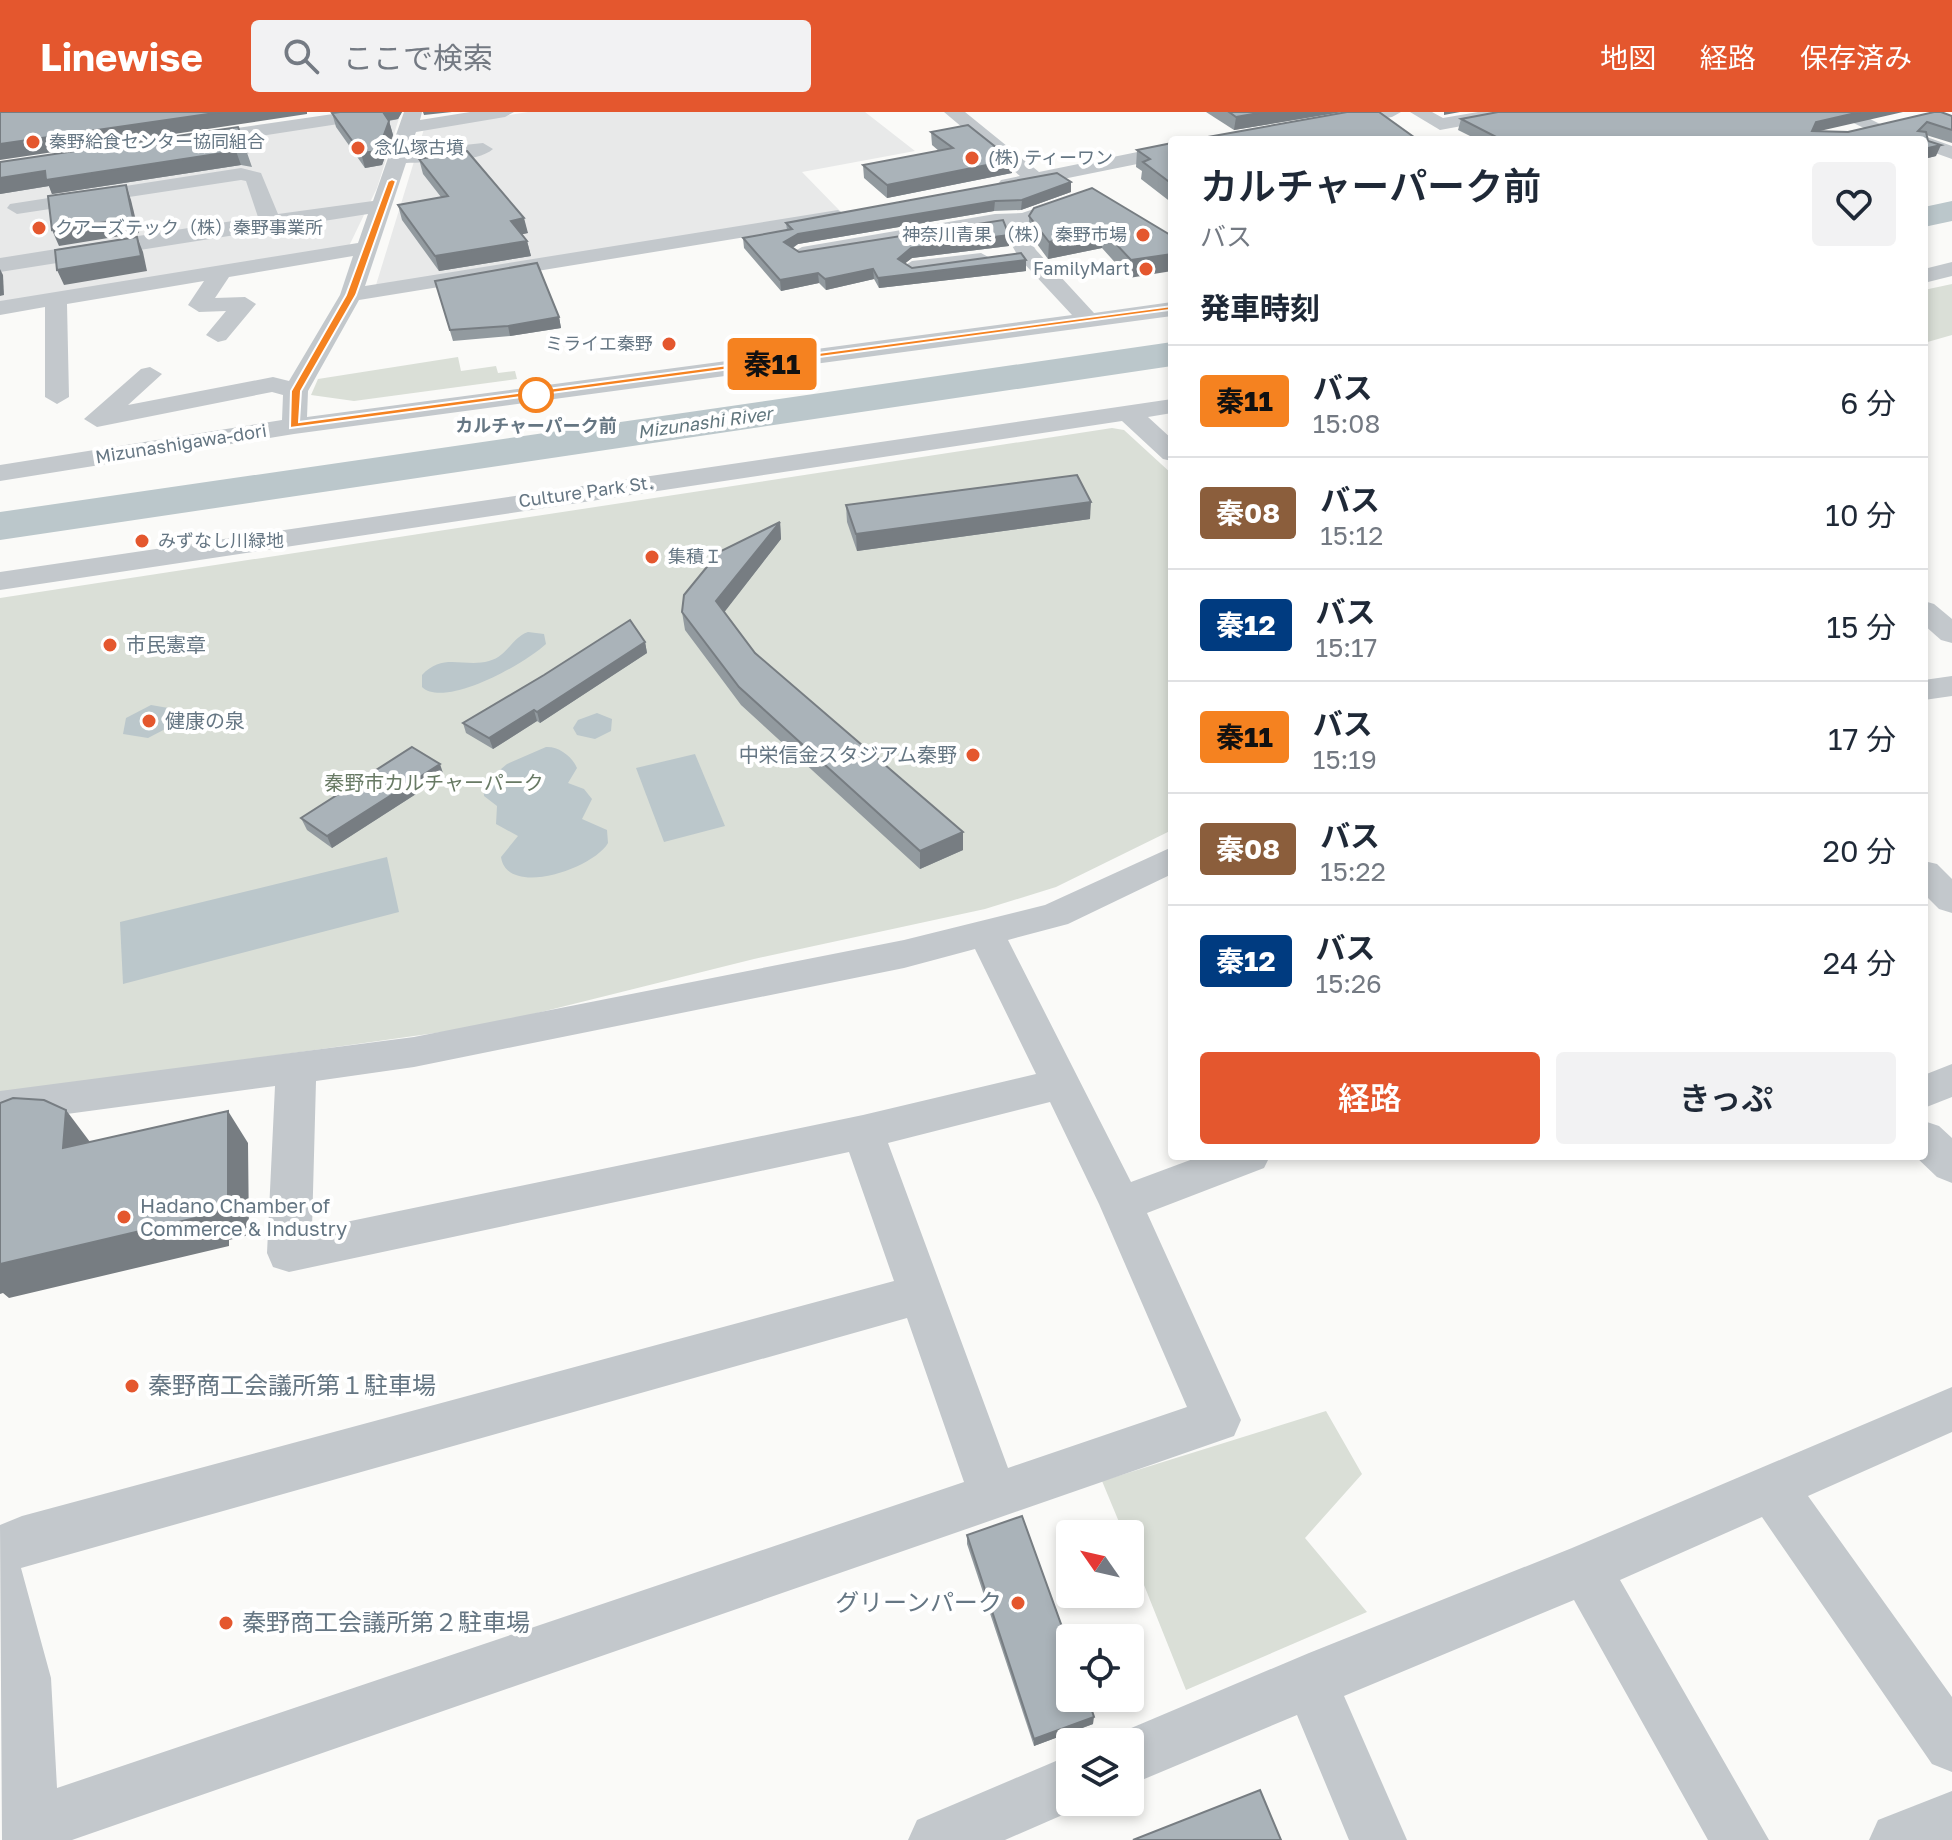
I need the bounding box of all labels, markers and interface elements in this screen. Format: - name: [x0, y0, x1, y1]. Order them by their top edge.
- search box: [251, 20, 811, 92]
- text: Linewise: [40, 34, 203, 79]
- icon: search: [279, 34, 323, 78]
- text: ここで検索: [343, 40, 493, 76]
- text: 地図: [1600, 41, 1656, 74]
- text: 経路: [1700, 41, 1756, 74]
- text: 保存済み: [1800, 41, 1912, 74]
- place label: 秦野給食センター協同組合: [49, 130, 265, 152]
- marker: 秦野給食センター協同組合: [24, 133, 42, 151]
- place label: 念仏塚古墳: [374, 136, 464, 158]
- marker: 念仏塚古墳: [349, 139, 367, 157]
- place label: (株) ティーワン: [988, 146, 1113, 168]
- marker: (株) ティーワン: [963, 149, 981, 167]
- button: heart: [1812, 162, 1896, 246]
- text: カルチャーパーク前: [1200, 163, 1541, 208]
- place label: クアーズテック（株）秦野事業所: [55, 216, 323, 238]
- marker: クアーズテック（株）秦野事業所: [30, 219, 48, 237]
- text: バス: [1200, 221, 1252, 252]
- place label: 神奈川青果 （株） 秦野市場: [902, 223, 1127, 245]
- marker: 神奈川青果 （株） 秦野市場: [1134, 226, 1152, 244]
- place label: FamilyMart: [1033, 257, 1130, 279]
- marker: FamilyMart: [1137, 260, 1155, 278]
- text: 発車時刻: [1200, 290, 1320, 326]
- place label: ミライエ秦野: [545, 332, 653, 354]
- marker: ミライエ秦野: [660, 335, 678, 353]
- line badge: 秦11: [726, 338, 818, 390]
- text: 秦11: [744, 347, 800, 380]
- text: バス: [1313, 370, 1373, 406]
- marker: カルチャーパーク前: [519, 378, 553, 412]
- text: 秦11: [1216, 384, 1273, 417]
- text: 6 分: [1840, 385, 1896, 421]
- water label: Mizunashi River: [636, 401, 777, 442]
- text: 15:08: [1313, 408, 1380, 439]
- place label: カルチャーパーク前: [455, 414, 617, 436]
- street label: Mizunashigawa-dori: [94, 419, 268, 467]
- street label: Culture Park St.: [517, 471, 655, 511]
- text: バス: [1320, 482, 1380, 518]
- text: 秦08: [1216, 496, 1280, 529]
- text: 10 分: [1825, 497, 1896, 533]
- text: 15:12: [1320, 520, 1383, 551]
- place label: みずなし川緑地: [158, 529, 284, 551]
- marker: みずなし川緑地: [133, 532, 151, 550]
- place label: 集積Ｉ: [668, 545, 722, 567]
- marker: 集積Ｉ: [643, 548, 661, 566]
- text: バス: [1316, 594, 1376, 630]
- text: 秦12: [1216, 608, 1276, 641]
- text: 15 分: [1827, 609, 1896, 645]
- place label: 市民憲章: [126, 632, 206, 656]
- text: 15:17: [1316, 632, 1377, 663]
- marker: 市民憲章: [101, 636, 119, 654]
- text: バス: [1313, 706, 1373, 742]
- place label: 健康の泉: [165, 708, 245, 732]
- marker: 健康の泉: [140, 712, 158, 730]
- text: 秦11: [1216, 720, 1273, 753]
- text: 17 分: [1828, 721, 1896, 757]
- place label: 中栄信金スタジアム秦野: [738, 742, 957, 766]
- text: 15:19: [1313, 744, 1377, 775]
- marker: 中栄信金スタジアム秦野: [964, 746, 982, 764]
- park label: 秦野市カルチャーパーク: [324, 770, 544, 794]
- text: バス: [1320, 818, 1380, 854]
- text: 秦08: [1216, 832, 1280, 865]
- text: 20 分: [1823, 833, 1896, 869]
- text: 15:22: [1320, 856, 1386, 887]
- text: バス: [1316, 930, 1376, 966]
- text: 秦12: [1216, 944, 1276, 977]
- text: 24 分: [1823, 945, 1896, 981]
- text: 15:26: [1316, 968, 1382, 999]
- button: 経路: [1200, 1052, 1540, 1144]
- button: きっぷ: [1556, 1052, 1896, 1144]
- place label: Hadano Chamber of Commerce & Industry: [140, 1193, 347, 1240]
- marker: Hadano Chamber of Commerce & Industry: [115, 1208, 133, 1226]
- place label: 秦野商工会議所第１駐車場: [148, 1370, 436, 1399]
- marker: 秦野商工会議所第１駐車場: [123, 1377, 141, 1395]
- north arrow: [1056, 1520, 1144, 1608]
- map controls: [1056, 1520, 1144, 1816]
- place label: グリーンパーク: [835, 1587, 1002, 1616]
- marker: グリーンパーク: [1009, 1594, 1027, 1612]
- place label: 秦野商工会議所第２駐車場: [242, 1607, 530, 1636]
- marker: 秦野商工会議所第２駐車場: [217, 1614, 235, 1632]
- button: locate: [1056, 1624, 1144, 1712]
- button: layers: [1056, 1728, 1144, 1816]

